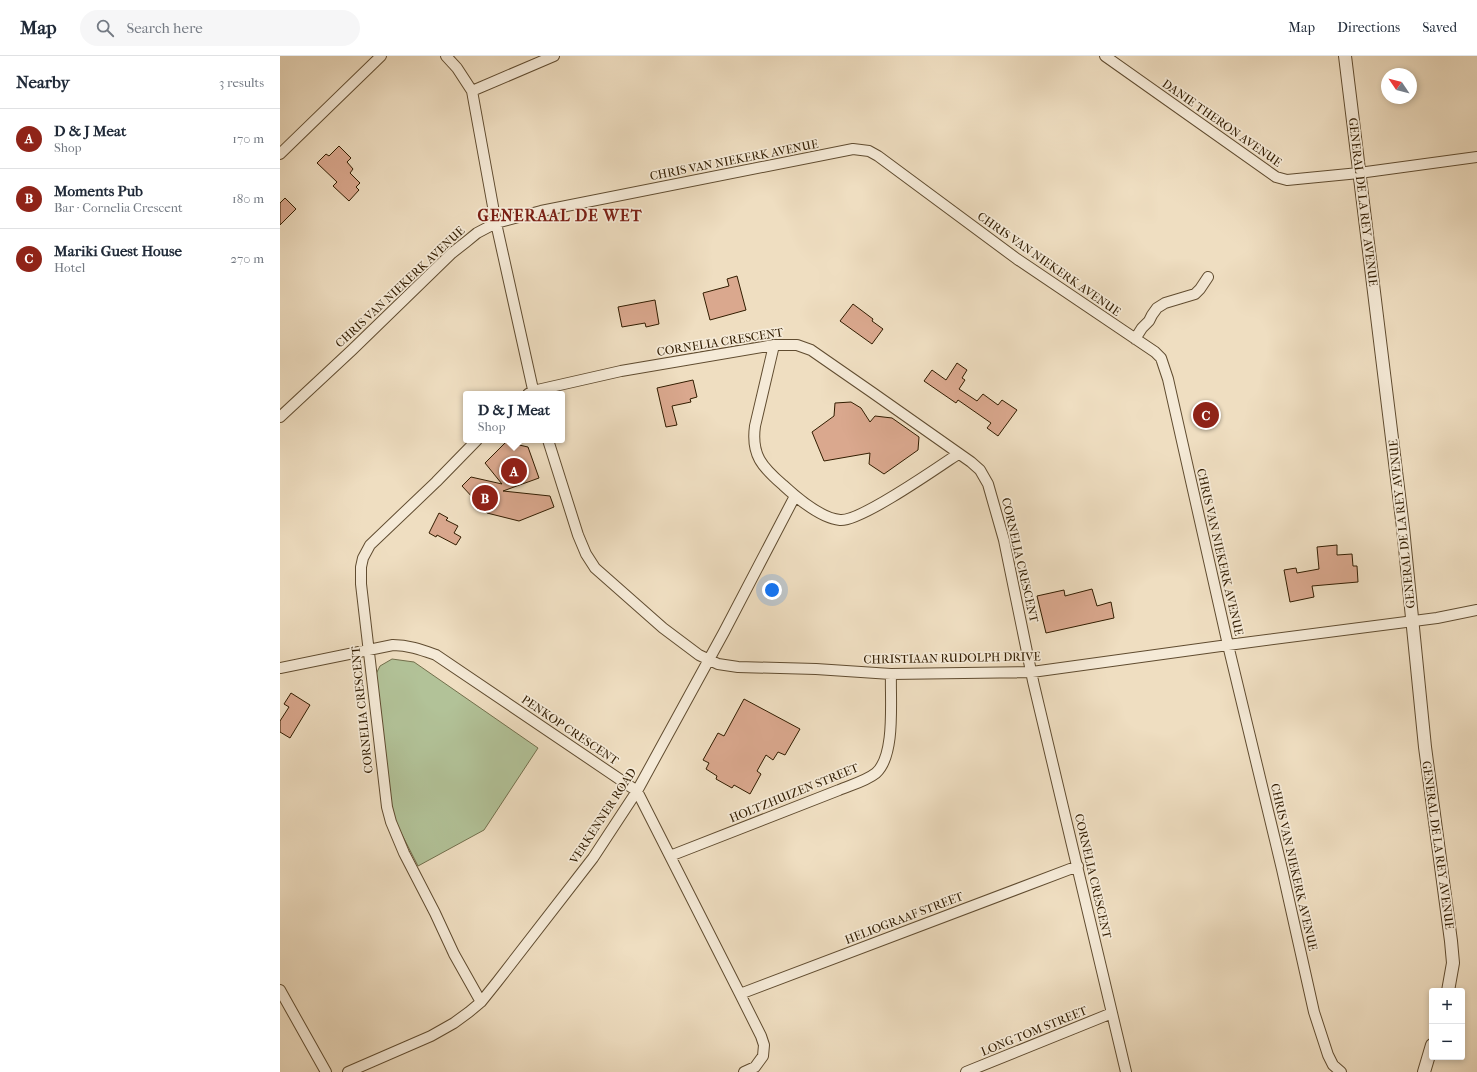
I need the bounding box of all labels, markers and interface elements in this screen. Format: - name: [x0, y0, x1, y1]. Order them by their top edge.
- search box: [80, 10, 360, 46]
- text: Map: [20, 17, 56, 39]
- icon: search: [94, 17, 116, 39]
- text: Search here: [126, 19, 203, 37]
- text: Map: [1288, 19, 1315, 36]
- text: Directions: [1337, 19, 1400, 36]
- text: Saved: [1422, 19, 1457, 36]
- north arrow: [1381, 68, 1417, 104]
- text: Nearby: [16, 72, 70, 92]
- text: 3 results: [219, 75, 264, 90]
- street label: DANIE THERON AVENUE: [1160, 76, 1284, 170]
- street label: GENERAL DE LA REY AVENUE: [1346, 117, 1380, 287]
- text: D & J Meat: [54, 122, 126, 140]
- text: A: [25, 131, 33, 146]
- text: 170 m: [232, 131, 264, 146]
- street label: CHRIS VAN NIEKERK AVENUE: [649, 137, 819, 183]
- text: Shop: [54, 140, 82, 155]
- text: Moments Pub: [54, 182, 143, 200]
- text: B: [25, 191, 33, 206]
- text: 180 m: [232, 191, 264, 206]
- text: Bar · Cornelia Crescent: [54, 200, 183, 215]
- district label: GENERAAL DE WET: [478, 206, 643, 225]
- street label: CHRIS VAN NIEKERK AVENUE: [975, 209, 1123, 319]
- street label: CHRIS VAN NIEKERK AVENUE: [333, 223, 467, 351]
- text: Mariki Guest House: [54, 242, 182, 260]
- text: C: [25, 251, 33, 266]
- text: 270 m: [230, 251, 264, 266]
- text: Hotel: [54, 260, 85, 275]
- street label: CORNELIA CRESCENT: [656, 325, 785, 359]
- popup: [463, 391, 565, 443]
- pin: C: [1193, 400, 1219, 430]
- text: D & J Meat: [478, 401, 550, 419]
- text: Shop: [478, 419, 505, 434]
- street label: GENERAL DE LA REY AVENUE: [1386, 439, 1418, 609]
- pin: A: [501, 456, 527, 486]
- street label: CHRIS VAN NIEKERK AVENUE: [1194, 467, 1246, 637]
- pin: B: [472, 483, 498, 513]
- street label: CORNELIA CRESCENT: [999, 496, 1041, 625]
- your location: [762, 580, 782, 600]
- street label: CORNELIA CRESCENT: [348, 645, 376, 774]
- street label: CHRISTIAAN RUDOLPH DRIVE: [863, 649, 1041, 667]
- street label: PENKOP CRESCENT: [519, 692, 622, 768]
- street label: HOLTZHUIZEN STREET: [727, 760, 861, 825]
- street label: GENERAL DE LA REY AVENUE: [1419, 760, 1457, 930]
- street label: VERKENNER ROAD: [566, 766, 639, 867]
- street label: CHRIS VAN NIEKERK AVENUE: [1268, 782, 1320, 952]
- street label: CORNELIA CRESCENT: [1072, 812, 1114, 941]
- street label: HELIOGRAAF STREET: [843, 889, 966, 947]
- map controls: [1429, 988, 1465, 1060]
- button: +: [1429, 988, 1465, 1024]
- street label: LONG TOM STREET: [979, 1003, 1090, 1059]
- button: −: [1429, 1024, 1465, 1060]

